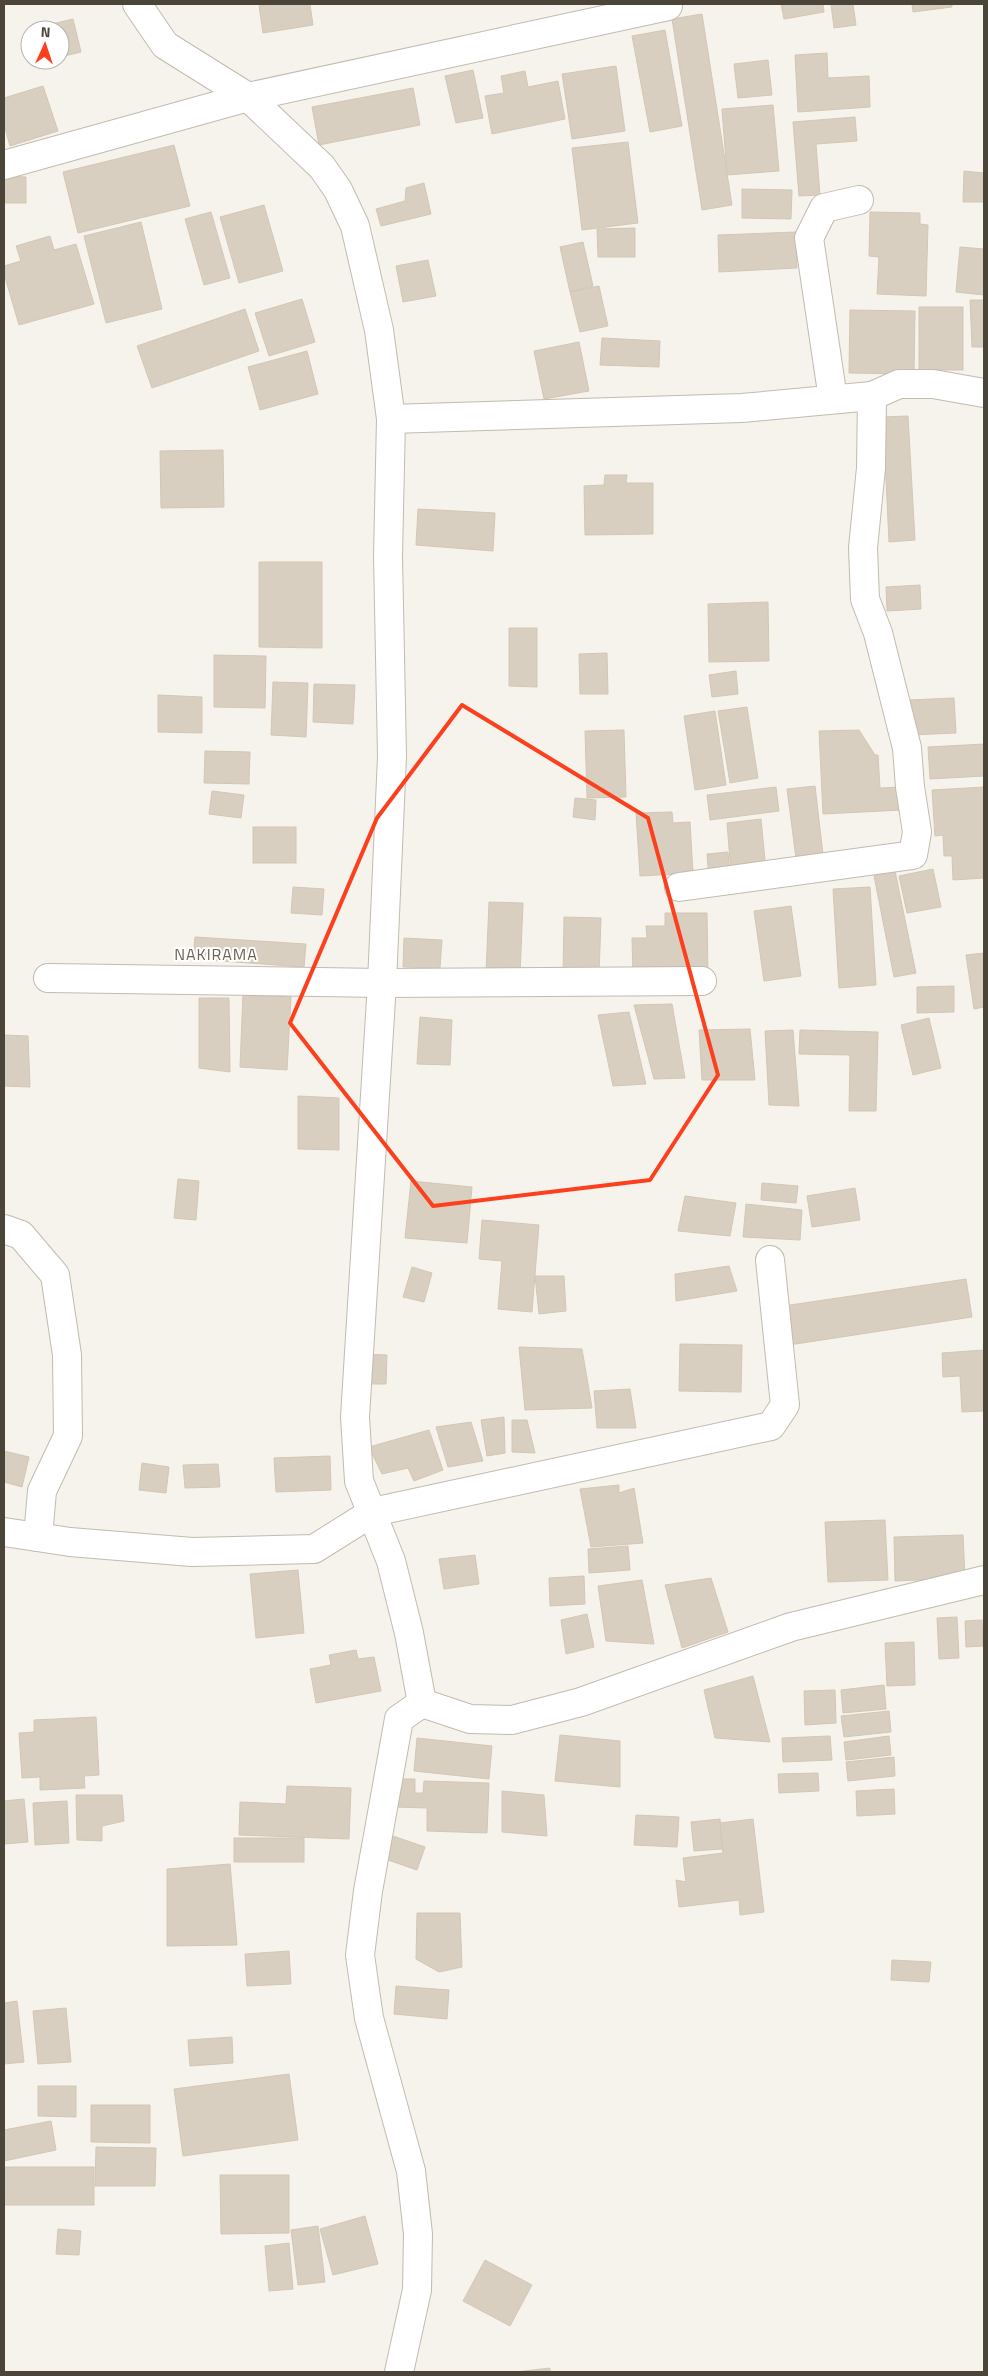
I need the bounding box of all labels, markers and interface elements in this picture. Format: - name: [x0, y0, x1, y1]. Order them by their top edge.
- north arrow: [20, 20, 70, 70]
- text: N: [40, 21, 51, 42]
- district label: NAKIRAMA: [174, 942, 258, 966]

